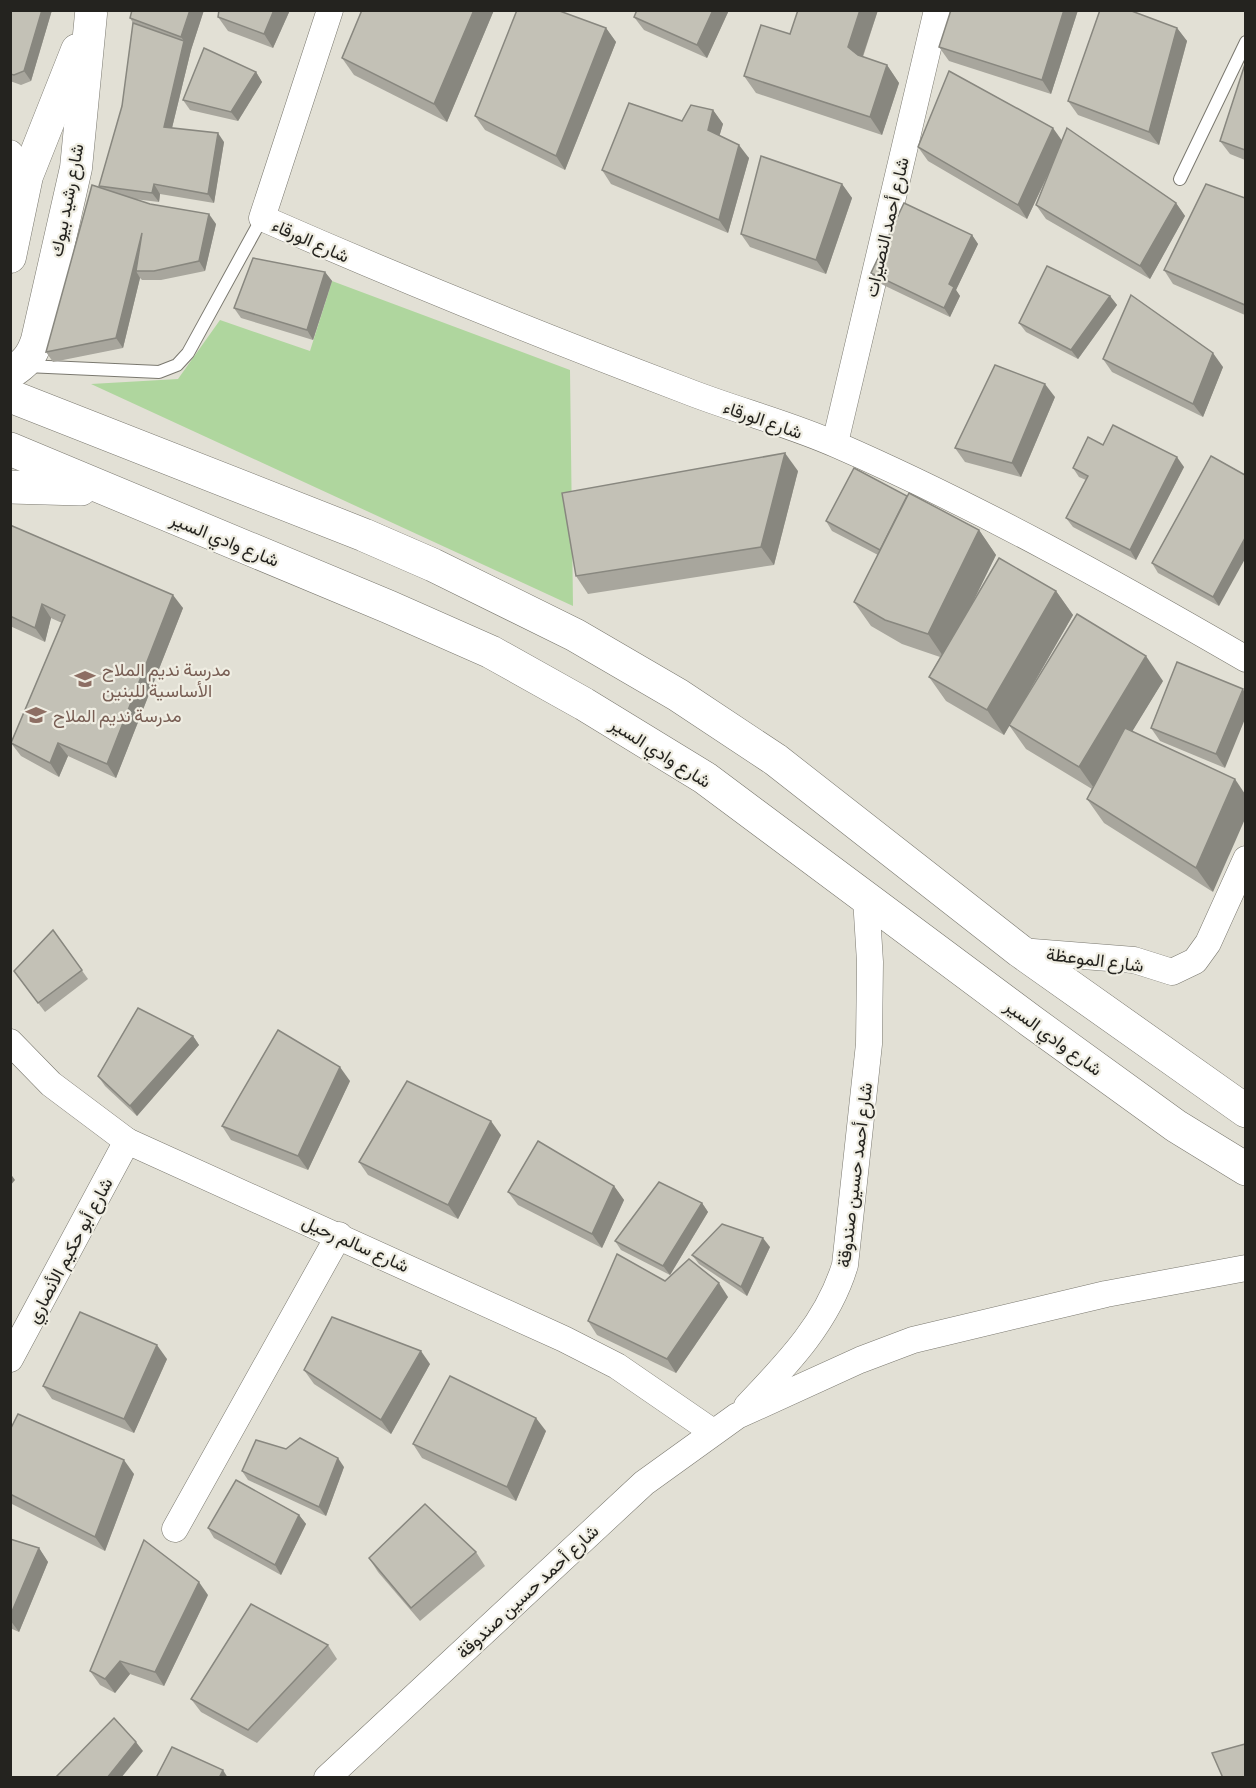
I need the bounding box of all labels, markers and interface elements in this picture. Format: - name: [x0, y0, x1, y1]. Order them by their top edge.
- street label: شارع رشيد بيوك: [44, 142, 90, 259]
- street label: شارع أحمد النصيرات: [859, 155, 915, 300]
- street label: شارع الورقاء: [268, 213, 353, 269]
- street label: شارع الورقاء: [720, 395, 805, 445]
- street label: شارع وادي السير: [165, 507, 283, 575]
- place label: مدرسة نديم الملاح الأساسية للبنين: [102, 658, 231, 702]
- school or university icon: مدرسة نديم الملاح الأساسية للبنين: [73, 667, 97, 691]
- school or university icon: مدرسة نديم الملاح: [24, 703, 48, 727]
- place label: مدرسة نديم الملاح: [53, 704, 182, 728]
- street label: شارع وادي السير: [603, 712, 716, 796]
- street label: شارع الموعظة: [1045, 942, 1145, 978]
- street label: شارع وادي السير: [997, 994, 1107, 1084]
- street label: شارع أحمد حسين صندوقة: [832, 1081, 878, 1269]
- street label: شارع أبو حكيم الأنصاري: [21, 1173, 121, 1329]
- street label: شارع سالم رحيل: [298, 1210, 413, 1278]
- street label: شارع أحمد حسين صندوقة: [451, 1519, 604, 1664]

